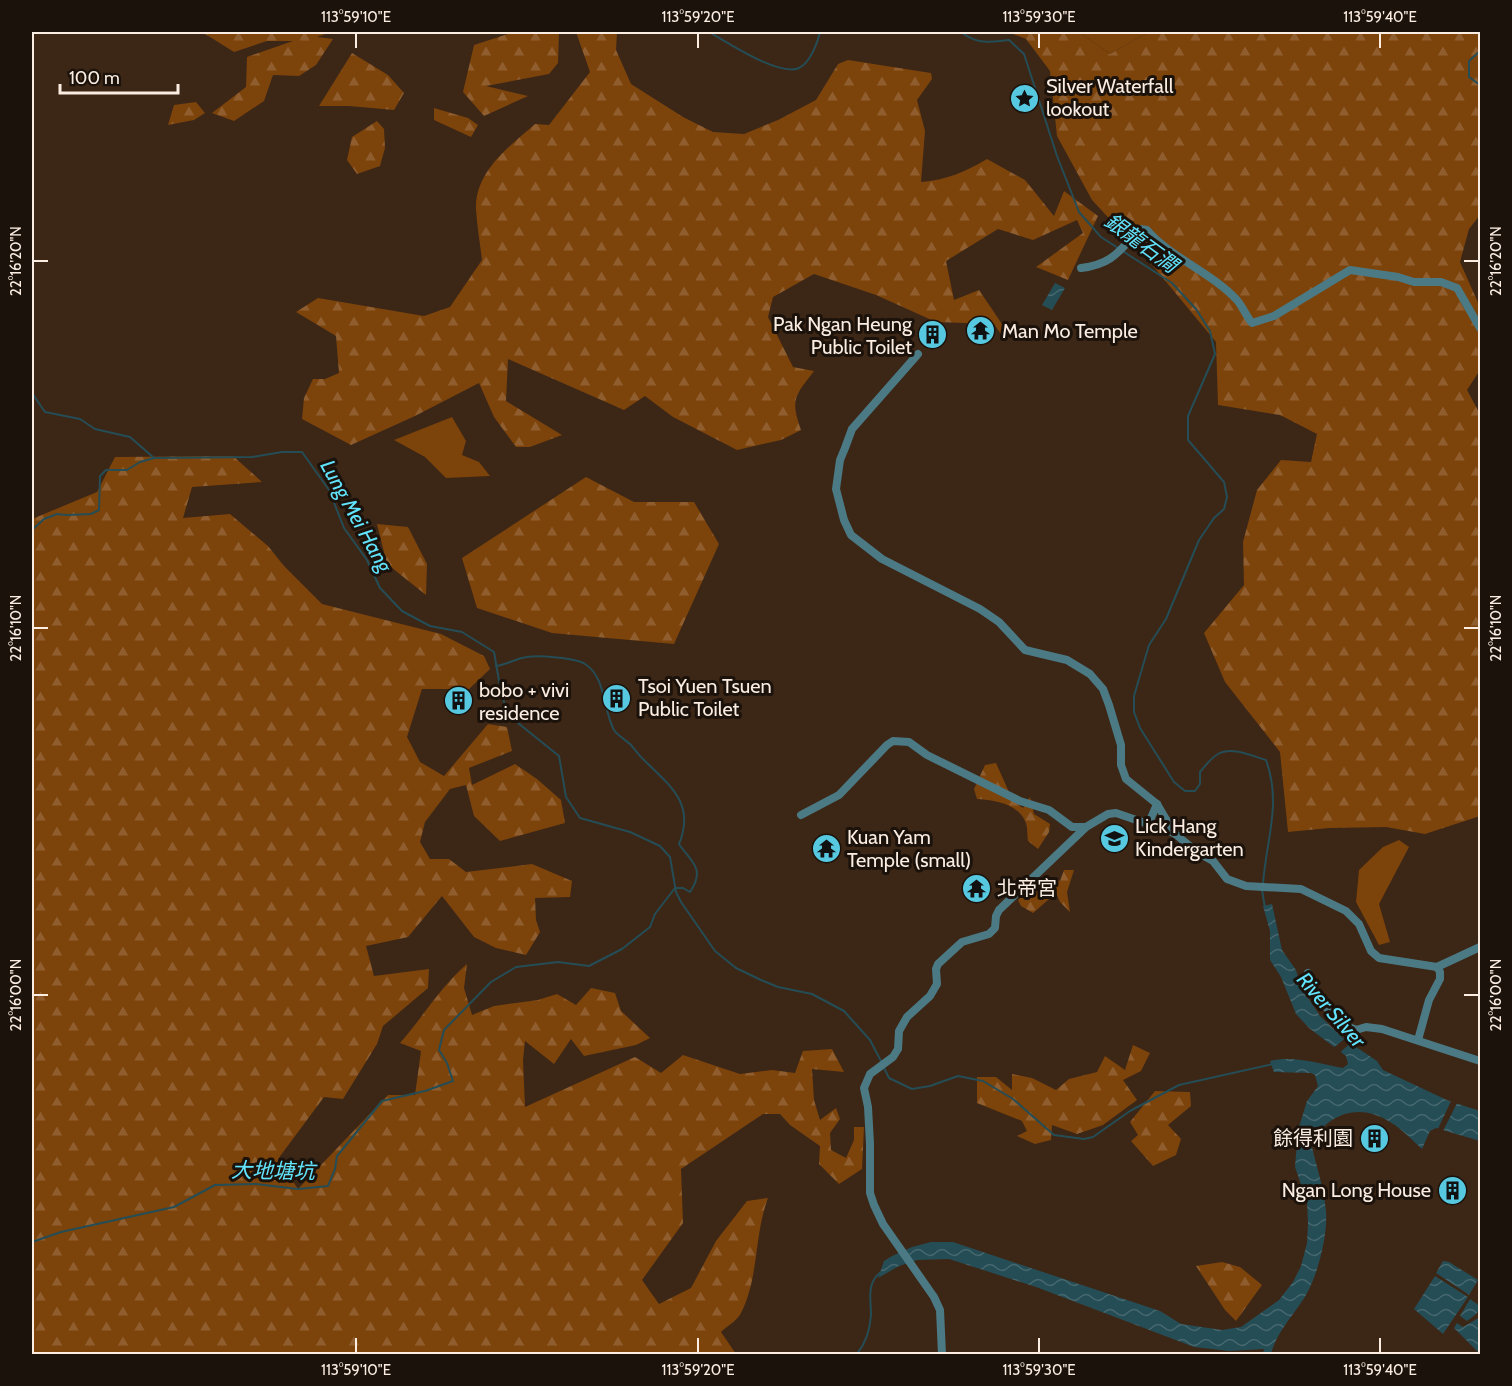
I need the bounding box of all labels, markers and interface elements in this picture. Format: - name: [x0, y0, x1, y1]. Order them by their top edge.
- text: 113°59'10"E: [321, 8, 391, 26]
- text: 113°59'20"E: [662, 8, 734, 26]
- text: 113°59'30"E: [1002, 8, 1076, 26]
- text: 113°59'40"E: [1343, 8, 1417, 26]
- scale bar: [60, 57, 178, 95]
- text: 100 m: [69, 67, 120, 89]
- place label: Silver Waterfall lookout: [1046, 74, 1174, 121]
- place icon: Silver Waterfall lookout: [1009, 82, 1041, 114]
- water label: 銀龍石澗: [1100, 208, 1185, 279]
- text: 22°16'20"N: [7, 226, 25, 296]
- text: 22°16'20"N: [1487, 226, 1505, 296]
- place label: Pak Ngan Heung Public Toilet: [773, 312, 913, 359]
- temple icon: Man Mo Temple: [965, 315, 997, 347]
- building icon: Pak Ngan Heung Public Toilet: [917, 319, 949, 351]
- place label: Man Mo Temple: [1002, 319, 1138, 343]
- water label: Lung Mei Hang: [315, 455, 398, 578]
- text: 22°16'10"N: [7, 595, 25, 661]
- text: 22°16'10"N: [1487, 595, 1505, 661]
- place label: Tsoi Yuen Tsuen Public Toilet: [638, 674, 772, 721]
- place label: bobo + vivi residence: [479, 678, 569, 725]
- building icon: Tsoi Yuen Tsuen Public Toilet: [601, 682, 633, 714]
- building icon: bobo + vivi residence: [442, 685, 474, 717]
- place label: Lick Hang Kindergarten: [1135, 814, 1244, 861]
- school or university icon: Lick Hang Kindergarten: [1098, 822, 1130, 854]
- place label: Kuan Yam Temple (small): [847, 825, 971, 872]
- temple icon: Kuan Yam Temple (small): [810, 832, 842, 864]
- temple icon: 北帝宮: [960, 872, 992, 904]
- place label: 北帝宮: [997, 876, 1057, 900]
- text: 22°16'00"N: [7, 959, 25, 1031]
- text: 22°16'00"N: [1487, 959, 1505, 1031]
- water label: River Silver: [1292, 967, 1372, 1054]
- building icon: 餘得利園: [1358, 1122, 1390, 1154]
- place label: 餘得利園: [1273, 1126, 1353, 1150]
- water label: 大地塘坑: [231, 1157, 318, 1184]
- building icon: Ngan Long House: [1436, 1174, 1468, 1206]
- place label: Ngan Long House: [1282, 1178, 1431, 1202]
- text: 113°59'10"E: [321, 1361, 391, 1379]
- text: 113°59'20"E: [662, 1361, 734, 1379]
- text: 113°59'30"E: [1002, 1361, 1076, 1379]
- text: 113°59'40"E: [1343, 1361, 1417, 1379]

